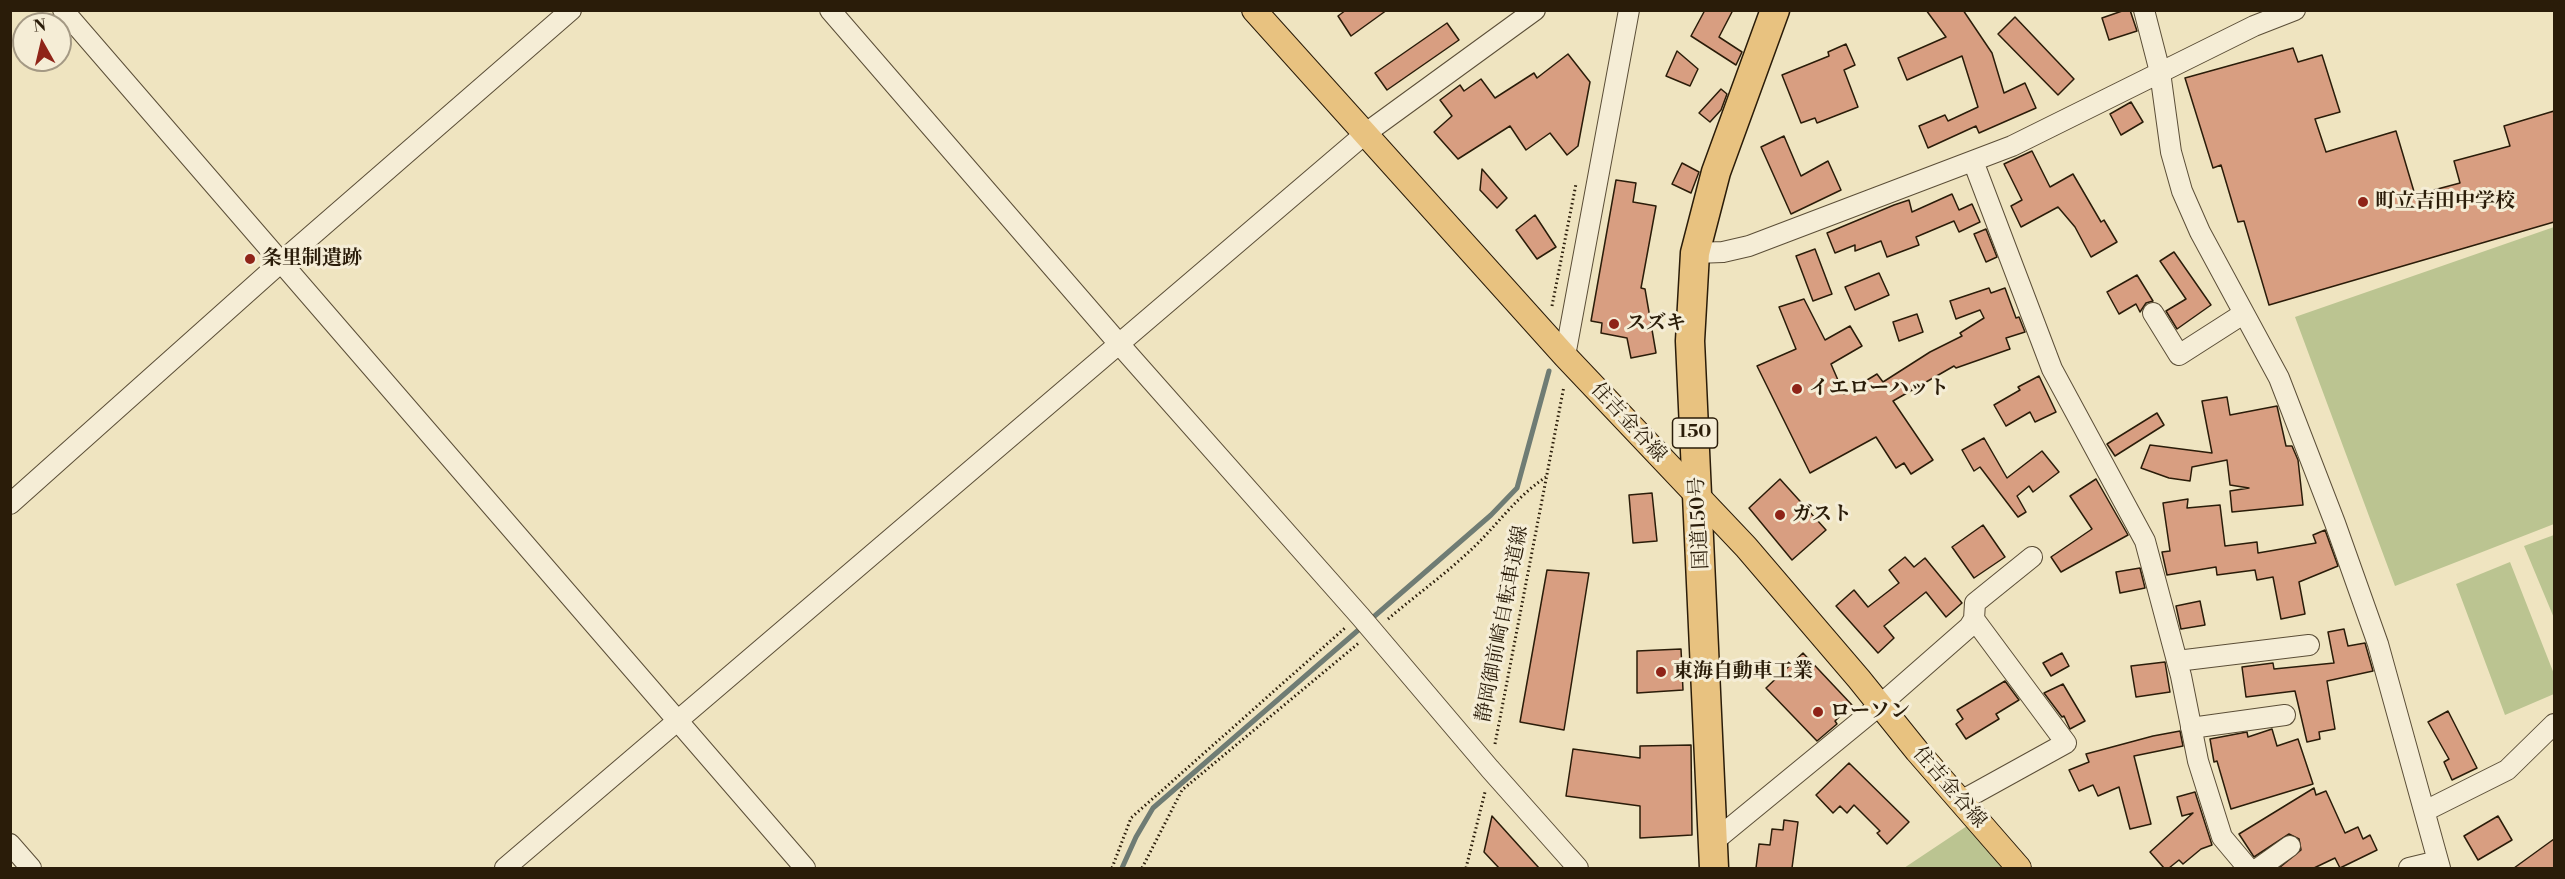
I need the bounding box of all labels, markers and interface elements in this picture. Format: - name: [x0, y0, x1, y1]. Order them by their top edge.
- north arrow: [12, 12, 72, 72]
- text: N: [32, 15, 47, 37]
- place label: 町立吉田中学校: [2375, 190, 2515, 214]
- marker: 町立吉田中学校: [2356, 195, 2370, 209]
- place label: 条里制遺跡: [262, 247, 362, 271]
- marker: 条里制遺跡: [243, 252, 257, 266]
- place label: スズキ: [1626, 312, 1686, 336]
- marker: スズキ: [1607, 317, 1621, 331]
- place label: イエローハット: [1809, 377, 1949, 401]
- street label: 住吉金谷線: [1585, 378, 1671, 468]
- marker: イエローハット: [1790, 382, 1804, 396]
- road number: 150: [1672, 418, 1718, 448]
- street label: 国道150号: [1686, 476, 1714, 570]
- place label: ガスト: [1792, 503, 1852, 527]
- marker: ガスト: [1773, 508, 1787, 522]
- street label: 静岡御前崎自転車道線: [1472, 524, 1534, 724]
- place label: 東海自動車工業: [1673, 660, 1813, 684]
- marker: 東海自動車工業: [1654, 665, 1668, 679]
- place label: ローソン: [1830, 700, 1910, 724]
- marker: ローソン: [1811, 705, 1825, 719]
- street label: 住吉金谷線: [1907, 742, 1991, 834]

